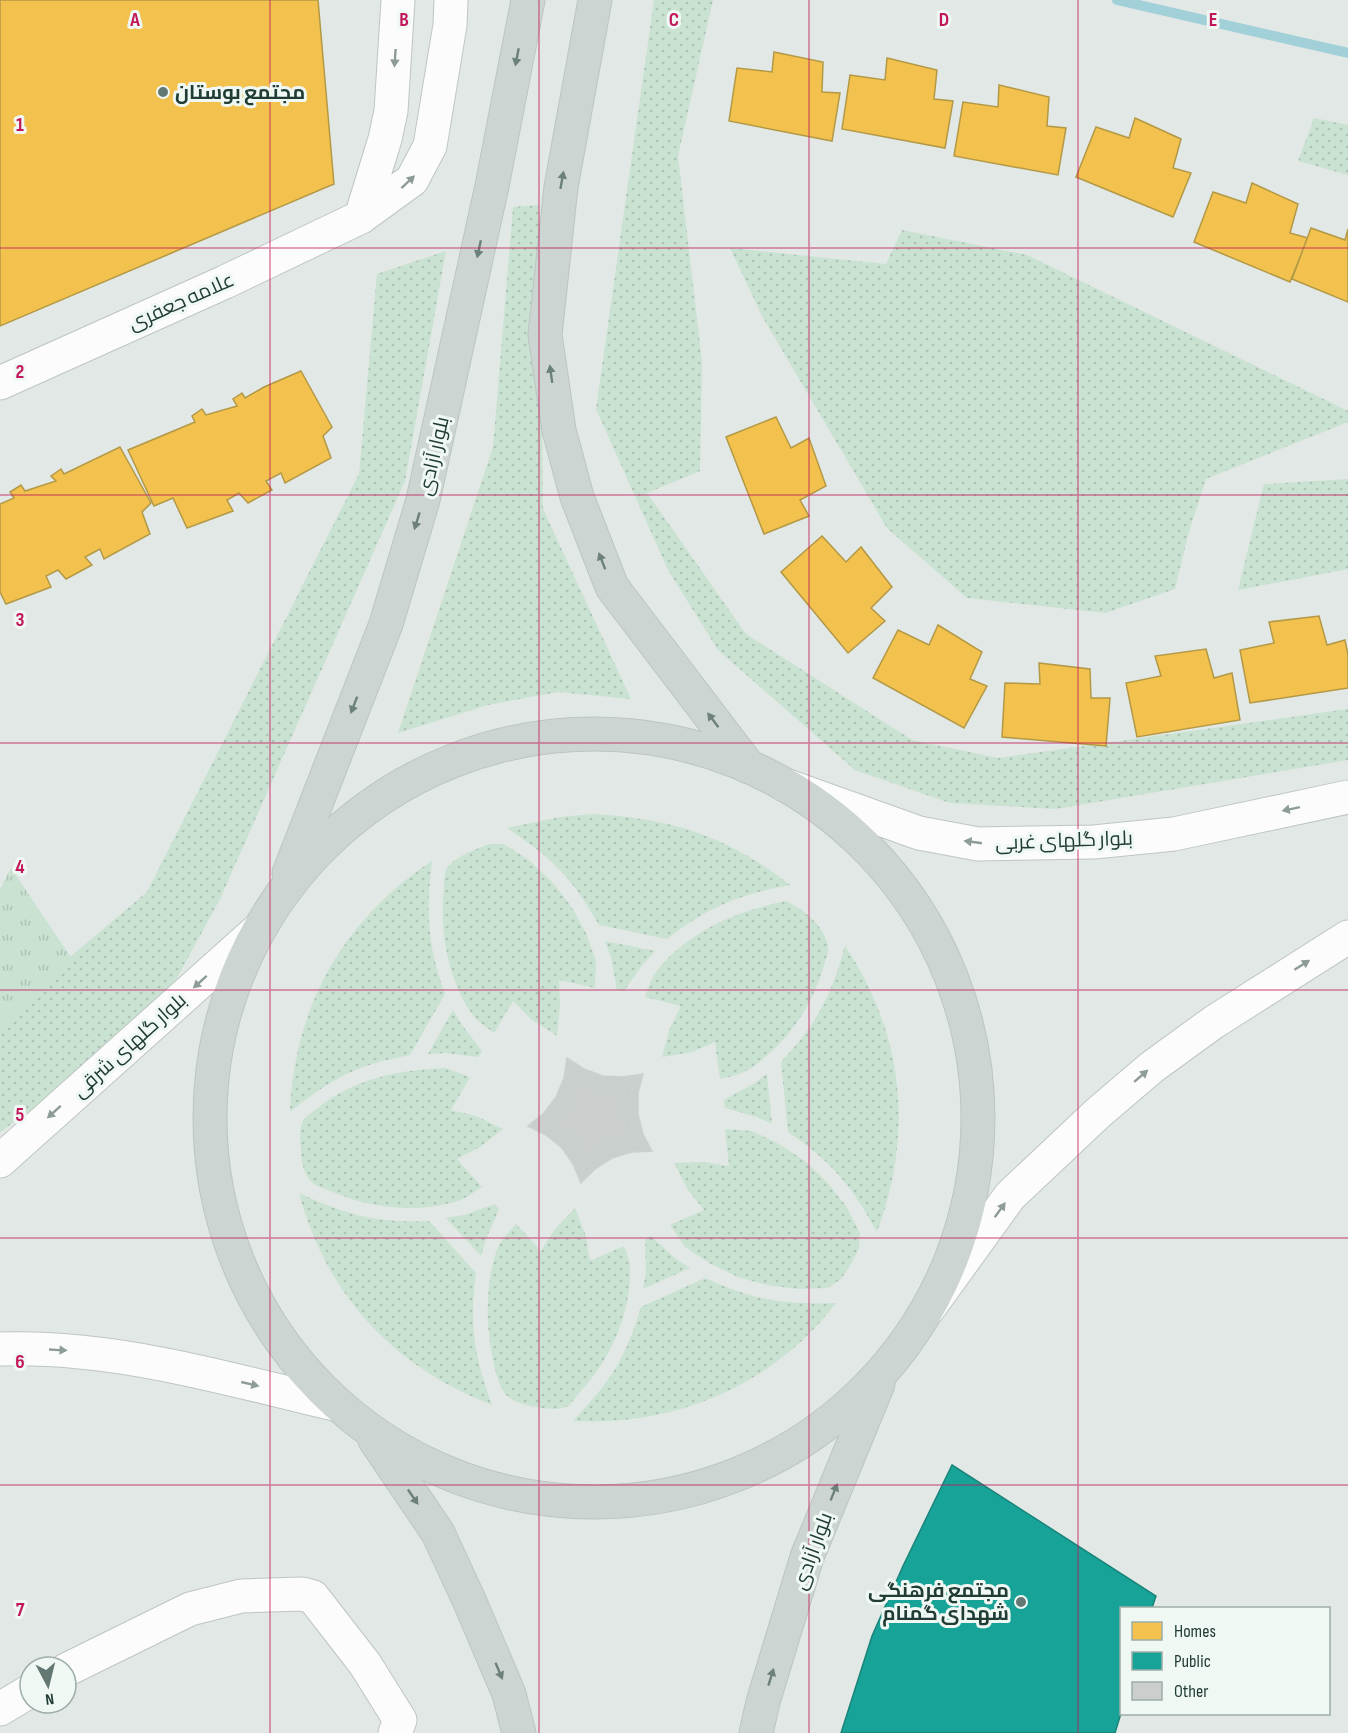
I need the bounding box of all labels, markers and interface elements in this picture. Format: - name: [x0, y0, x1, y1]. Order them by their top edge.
- text: A: [129, 8, 140, 32]
- text: B: [399, 8, 409, 32]
- text: C: [669, 8, 679, 32]
- text: D: [939, 8, 949, 32]
- text: E: [1209, 8, 1217, 32]
- one-way arrow: [512, 48, 521, 67]
- one-way arrow: [390, 49, 399, 68]
- place label: مجتمع بوستان: [175, 81, 305, 106]
- marker: مجتمع بوستان: [156, 85, 170, 99]
- text: 1: [16, 113, 24, 137]
- one-way arrow: [558, 171, 567, 190]
- one-way arrow: [400, 175, 415, 189]
- one-way arrow: [474, 239, 483, 258]
- street label: علامه جعفری: [125, 268, 238, 336]
- text: 2: [16, 360, 24, 384]
- one-way arrow: [546, 364, 555, 383]
- street label: بلوار آزادی: [413, 414, 455, 498]
- one-way arrow: [412, 512, 421, 530]
- one-way arrow: [597, 552, 606, 570]
- text: 3: [16, 608, 25, 632]
- one-way arrow: [349, 696, 358, 714]
- one-way arrow: [707, 712, 720, 728]
- one-way arrow: [1281, 805, 1300, 814]
- street label: بلوار گلهای غربی: [995, 827, 1133, 855]
- one-way arrow: [963, 838, 982, 847]
- text: 4: [15, 855, 25, 879]
- one-way arrow: [1294, 960, 1310, 971]
- one-way arrow: [192, 975, 207, 989]
- street label: بلوار گلهای شرقی: [68, 988, 191, 1103]
- one-way arrow: [1134, 1069, 1149, 1083]
- text: 5: [16, 1103, 25, 1127]
- one-way arrow: [47, 1105, 62, 1119]
- one-way arrow: [994, 1202, 1006, 1217]
- one-way arrow: [49, 1345, 68, 1354]
- text: 6: [15, 1350, 25, 1374]
- one-way arrow: [241, 1380, 259, 1390]
- one-way arrow: [830, 1483, 839, 1501]
- one-way arrow: [408, 1488, 419, 1505]
- street label: بلوار آزادی: [788, 1509, 838, 1593]
- place label: مجتمع فرهنگی شهدای گمنام: [868, 1579, 1009, 1627]
- marker: مجتمع فرهنگی شهدای گمنام: [1014, 1595, 1028, 1609]
- text: 7: [16, 1598, 25, 1622]
- legend: [1120, 1607, 1330, 1715]
- text: Homes: [1174, 1621, 1216, 1642]
- text: Public: [1174, 1651, 1211, 1672]
- north arrow: [18, 1655, 78, 1715]
- one-way arrow: [494, 1663, 504, 1681]
- one-way arrow: [767, 1667, 776, 1685]
- text: Other: [1174, 1681, 1208, 1702]
- text: N: [44, 1688, 55, 1708]

